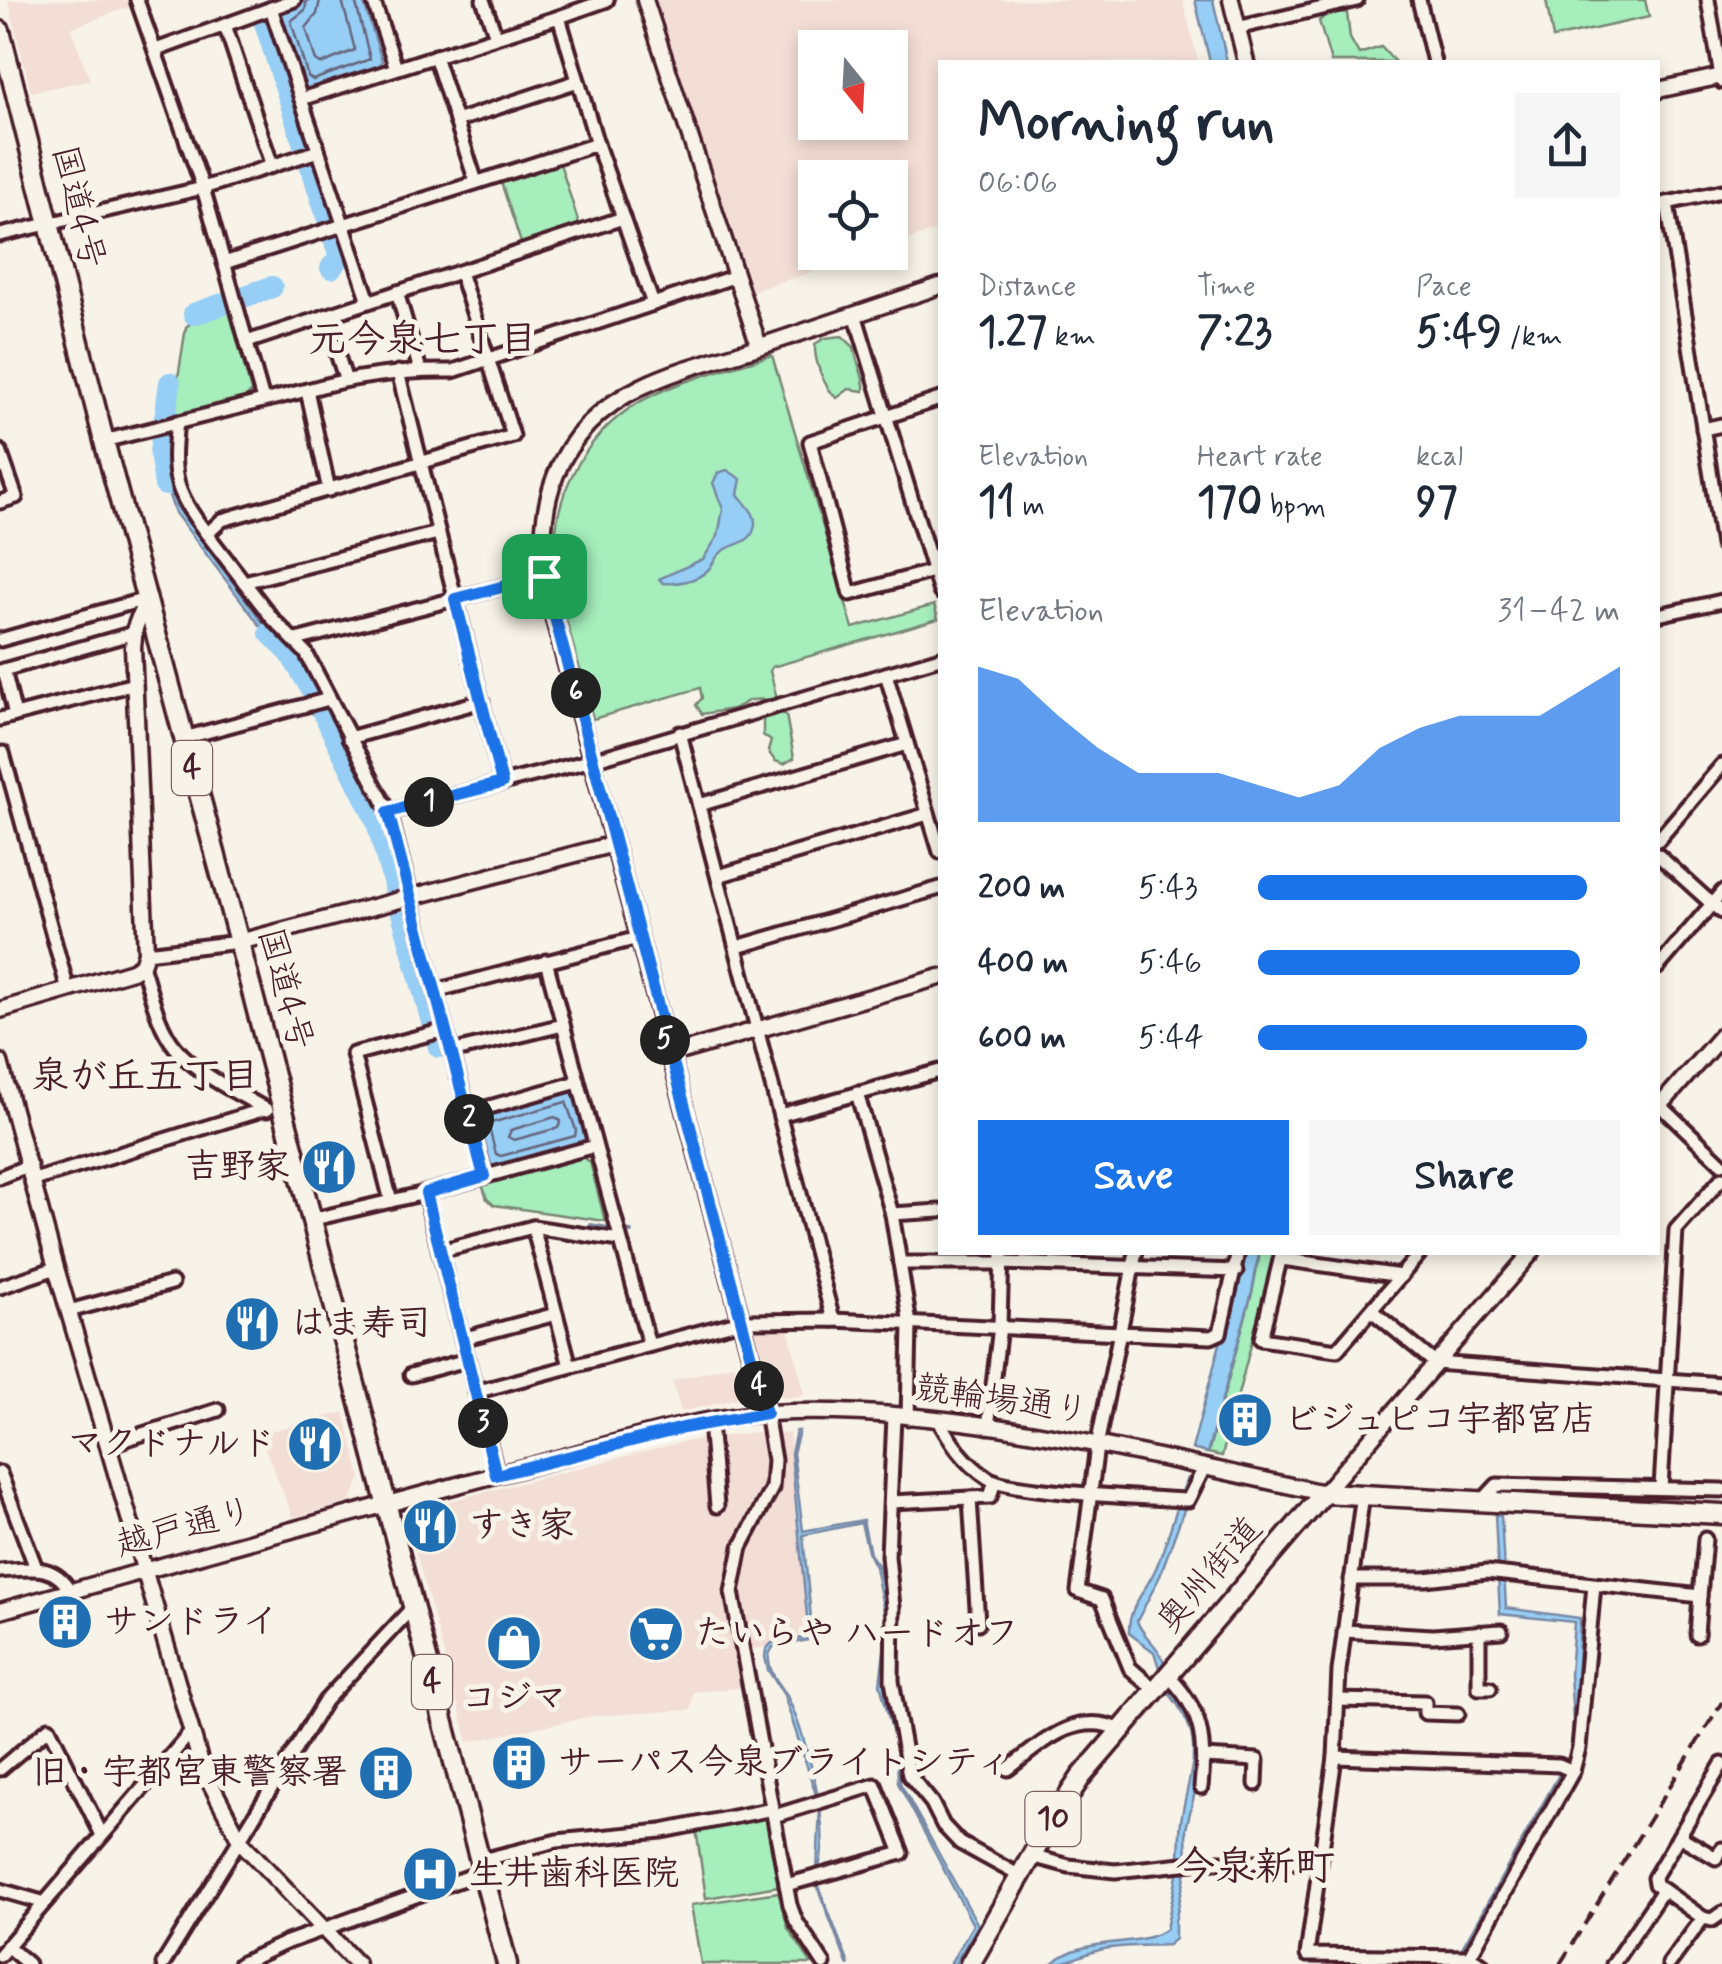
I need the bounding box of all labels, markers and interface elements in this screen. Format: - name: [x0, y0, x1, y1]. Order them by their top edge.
- north arrow: [798, 30, 908, 140]
- map controls: [798, 30, 908, 270]
- text: Morning run: [978, 88, 1275, 160]
- button: share: [1515, 93, 1620, 198]
- street label: 国道4号: [41, 141, 115, 273]
- button: locate: [798, 160, 908, 270]
- text: 06:06: [978, 162, 1058, 204]
- text: Distance: [978, 269, 1076, 306]
- text: Time: [1197, 269, 1256, 306]
- text: Pace: [1416, 269, 1472, 306]
- text: 1.27: [978, 306, 1047, 361]
- text: 7:23: [1197, 306, 1272, 361]
- text: 5:49: [1416, 306, 1502, 361]
- district label: 元今泉七丁目: [309, 316, 537, 365]
- text: km: [1047, 319, 1096, 356]
- text: /km: [1502, 319, 1563, 356]
- text: Elevation: [978, 439, 1088, 476]
- text: Heart rate: [1197, 439, 1323, 476]
- text: kcal: [1416, 439, 1463, 476]
- text: 11: [978, 476, 1015, 531]
- text: 170: [1197, 476, 1262, 531]
- text: 97: [1416, 476, 1458, 531]
- text: m: [1015, 489, 1045, 526]
- text: bpm: [1262, 489, 1326, 526]
- pin: [502, 534, 587, 619]
- icon: arrive: [517, 549, 572, 604]
- text: Elevation: [978, 590, 1104, 632]
- text: 31–42 m: [1498, 590, 1620, 632]
- pin: 6: [551, 668, 601, 718]
- text: 6: [569, 674, 583, 711]
- road number: 4: [172, 741, 212, 795]
- pin: 1: [404, 777, 454, 827]
- text: 1: [423, 783, 435, 820]
- text: 200 m: [978, 867, 1065, 909]
- text: 5:43: [1138, 867, 1198, 909]
- street label: 国道4号: [247, 922, 323, 1056]
- text: 400 m: [978, 942, 1068, 984]
- text: 5:46: [1138, 942, 1202, 984]
- pin: 5: [640, 1015, 690, 1065]
- text: 600 m: [978, 1017, 1066, 1059]
- text: 5:44: [1138, 1017, 1204, 1059]
- text: 5: [657, 1021, 673, 1058]
- district label: 泉が丘五丁目: [31, 1053, 259, 1102]
- pin: 2: [444, 1094, 494, 1144]
- text: 2: [462, 1100, 476, 1137]
- button: Save: [978, 1120, 1289, 1235]
- button: Share: [1309, 1120, 1620, 1235]
- restaurant icon: 吉野家: [299, 1137, 359, 1197]
- place label: 吉野家: [185, 1144, 290, 1190]
- restaurant icon: はま寿司: [222, 1294, 282, 1354]
- place label: はま寿司: [291, 1301, 431, 1347]
- pin: 4: [734, 1361, 784, 1411]
- street label: 競輪場通り: [912, 1365, 1092, 1435]
- text: 4: [751, 1367, 767, 1404]
- building icon: ビジュピコ宇都宮店: [1215, 1390, 1275, 1450]
- place label: ビジュピコ宇都宮店: [1284, 1397, 1596, 1443]
- pin: 3: [458, 1398, 508, 1448]
- text: 3: [477, 1404, 489, 1441]
- restaurant icon: マクドナルド: [285, 1414, 345, 1474]
- place label: マクドナルド: [67, 1421, 276, 1467]
- street label: 越戸通り: [111, 1488, 259, 1568]
- restaurant icon: すき家: [400, 1496, 460, 1556]
- place label: すき家: [469, 1503, 574, 1549]
- street label: 奥州街道: [1147, 1507, 1273, 1643]
- building icon: サンドライ: [35, 1592, 95, 1652]
- place label: サンドライ: [104, 1599, 278, 1645]
- supermarket icon: たいらや ハードオフ: [626, 1604, 686, 1664]
- place label: たいらや ハードオフ: [695, 1611, 1019, 1657]
- shop icon: コジマ: [484, 1613, 544, 1673]
- road number: 4: [412, 1655, 452, 1709]
- place label: コジマ: [461, 1676, 567, 1722]
- building icon: サーパス今泉ブライトシティ: [489, 1733, 549, 1793]
- place label: サーパス今泉ブライトシティ: [558, 1740, 1012, 1786]
- building icon: 旧・宇都宮東警察署: [356, 1743, 416, 1803]
- place label: 旧・宇都宮東警察署: [32, 1750, 347, 1796]
- road number: 10: [1026, 1792, 1080, 1846]
- district label: 今泉新町: [1175, 1842, 1335, 1894]
- hospital icon: 生井歯科医院: [400, 1844, 460, 1904]
- place label: 生井歯科医院: [469, 1851, 679, 1897]

